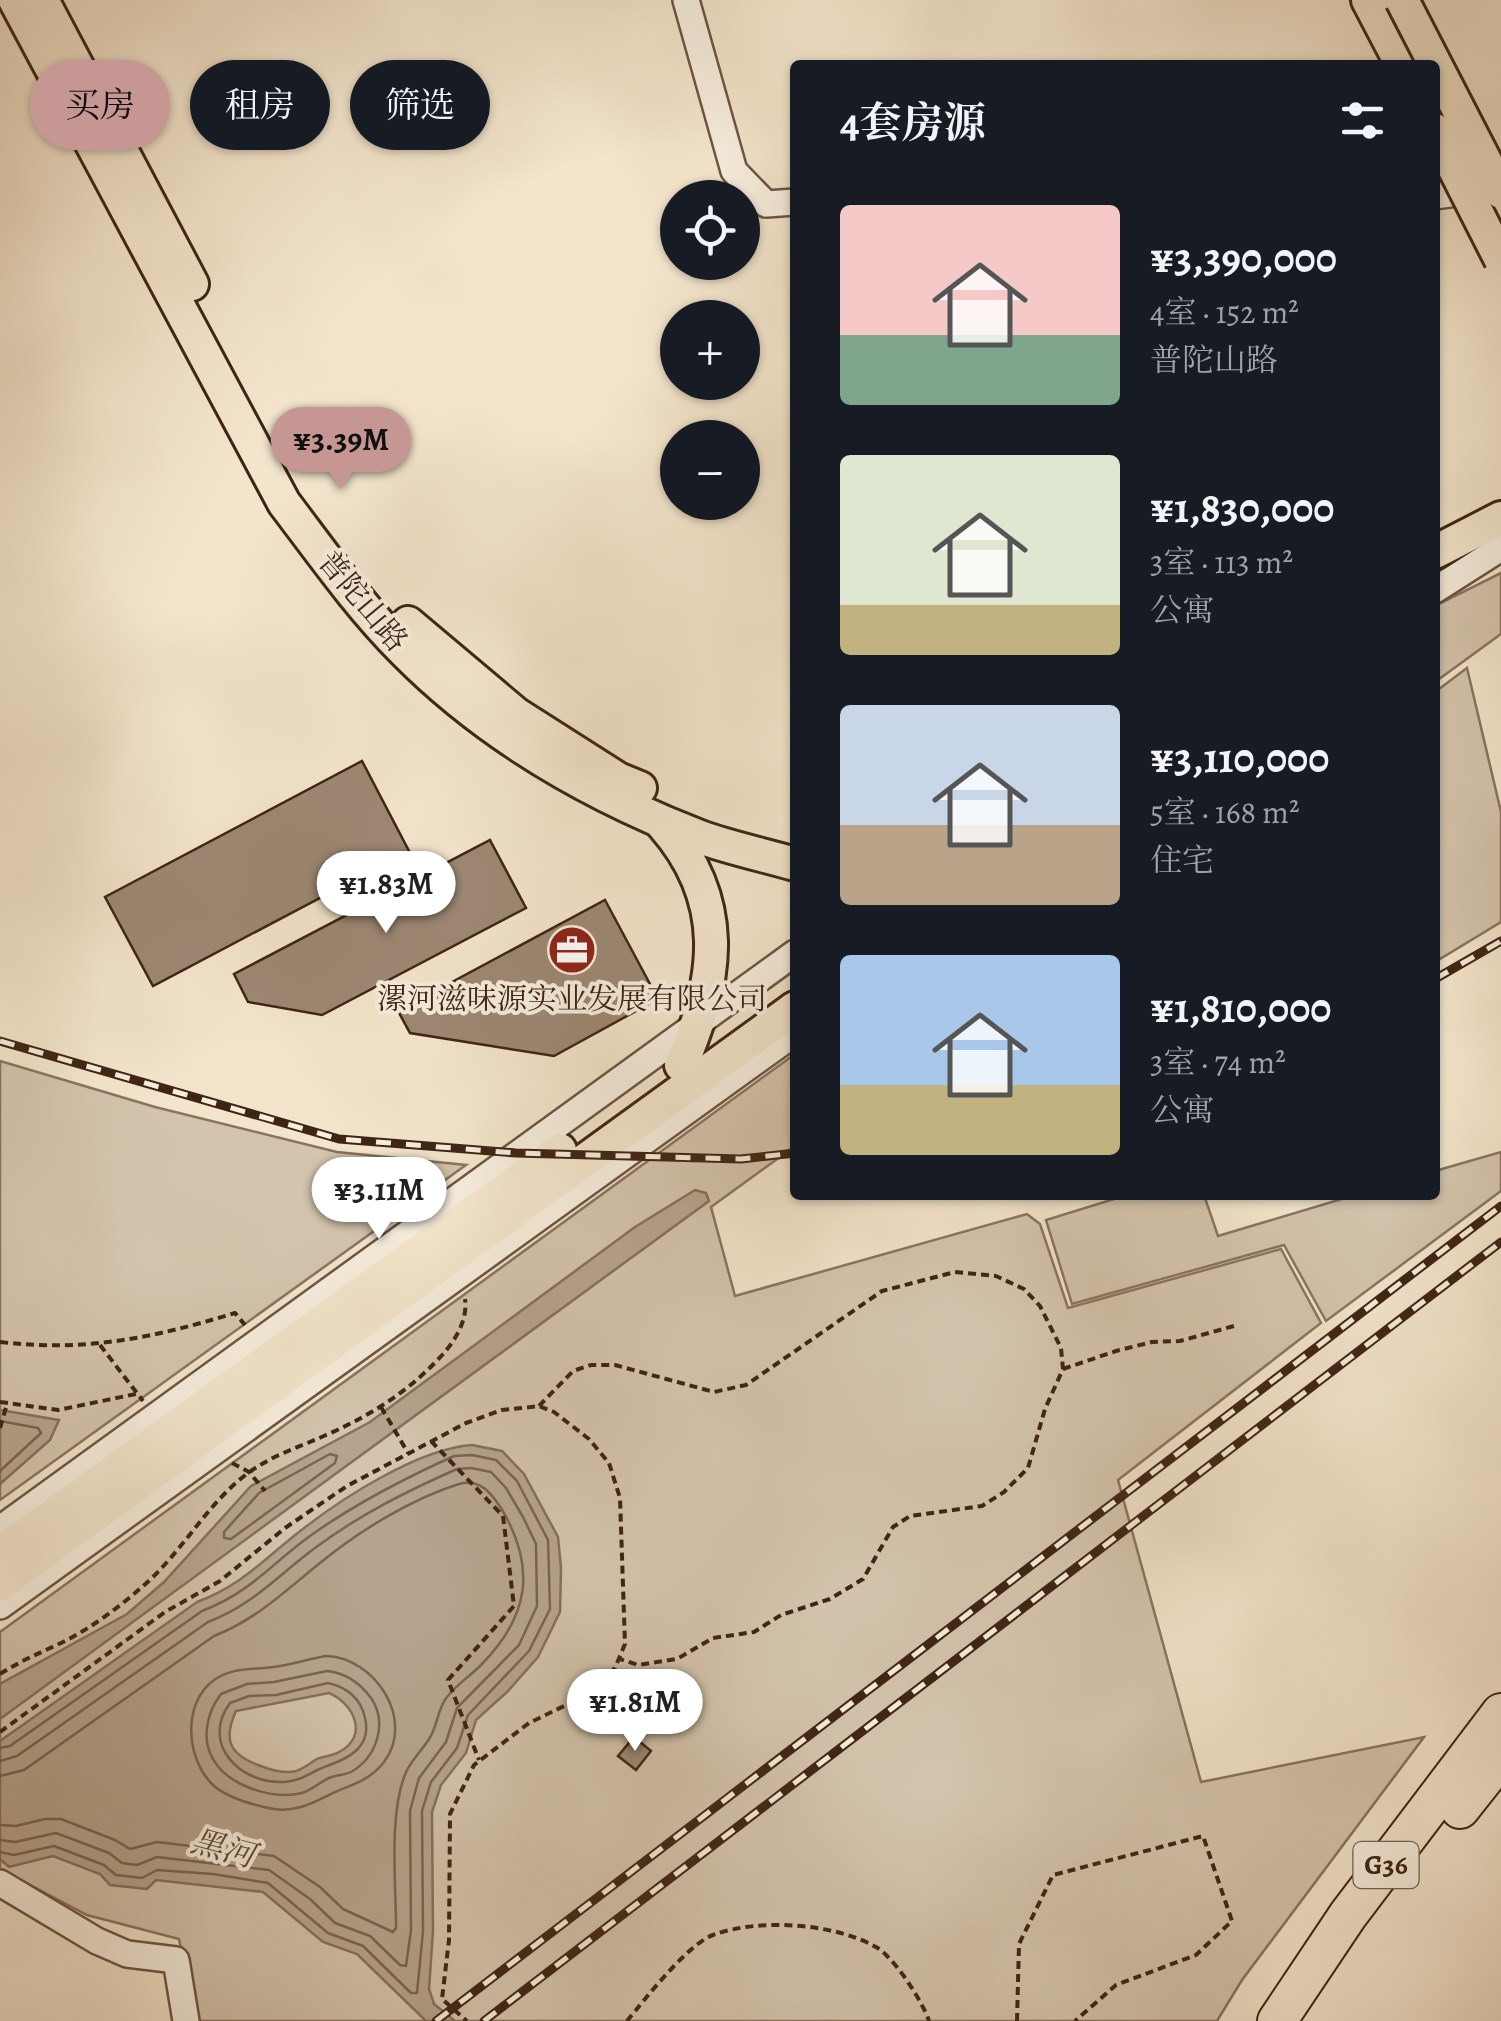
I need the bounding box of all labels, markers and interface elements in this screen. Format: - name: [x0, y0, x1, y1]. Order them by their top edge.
- chip: 买房: [30, 60, 170, 150]
- chip: 租房: [190, 60, 330, 150]
- chip: 筛选: [350, 60, 490, 150]
- icon: filters: [1335, 93, 1390, 148]
- text: 4套房源: [840, 94, 986, 151]
- map controls: [660, 180, 760, 520]
- button: locate: [660, 180, 760, 280]
- text: ¥3,390,000: [1150, 229, 1337, 286]
- icon: home: [920, 245, 1040, 365]
- text: 4室 · 152 m²: [1150, 290, 1299, 334]
- button: +: [660, 300, 760, 400]
- text: 普陀山路: [1150, 338, 1278, 382]
- pin: ¥3.39M: [260, 407, 422, 492]
- text: ¥3.39M: [293, 417, 389, 461]
- button: −: [660, 420, 760, 520]
- text: ¥1,830,000: [1150, 479, 1334, 536]
- icon: home: [920, 495, 1040, 615]
- text: 3室 · 113 m²: [1150, 540, 1293, 584]
- street label: 普陀山路: [309, 542, 417, 660]
- text: 公寓: [1150, 588, 1214, 632]
- text: ¥3,110,000: [1150, 729, 1329, 786]
- icon: home: [920, 745, 1040, 865]
- text: 5室 · 168 m²: [1150, 790, 1300, 834]
- text: 住宅: [1150, 838, 1214, 882]
- pin: ¥1.83M: [305, 851, 467, 936]
- text: ¥1.83M: [339, 861, 433, 905]
- office icon: 漯河滋味源实业发展有限公司: [546, 924, 598, 976]
- place label: 漯河滋味源实业发展有限公司: [377, 979, 767, 1019]
- text: ¥1,810,000: [1150, 979, 1331, 1036]
- icon: home: [920, 995, 1040, 1115]
- text: 3室 · 74 m²: [1150, 1040, 1286, 1084]
- text: 公寓: [1150, 1088, 1214, 1132]
- pin: ¥3.11M: [298, 1157, 460, 1242]
- text: ¥3.11M: [334, 1167, 424, 1211]
- pin: ¥1.81M: [554, 1669, 716, 1754]
- text: ¥1.81M: [589, 1679, 681, 1723]
- water label: 黑河: [186, 1818, 264, 1879]
- road number: G36: [1354, 1842, 1418, 1888]

